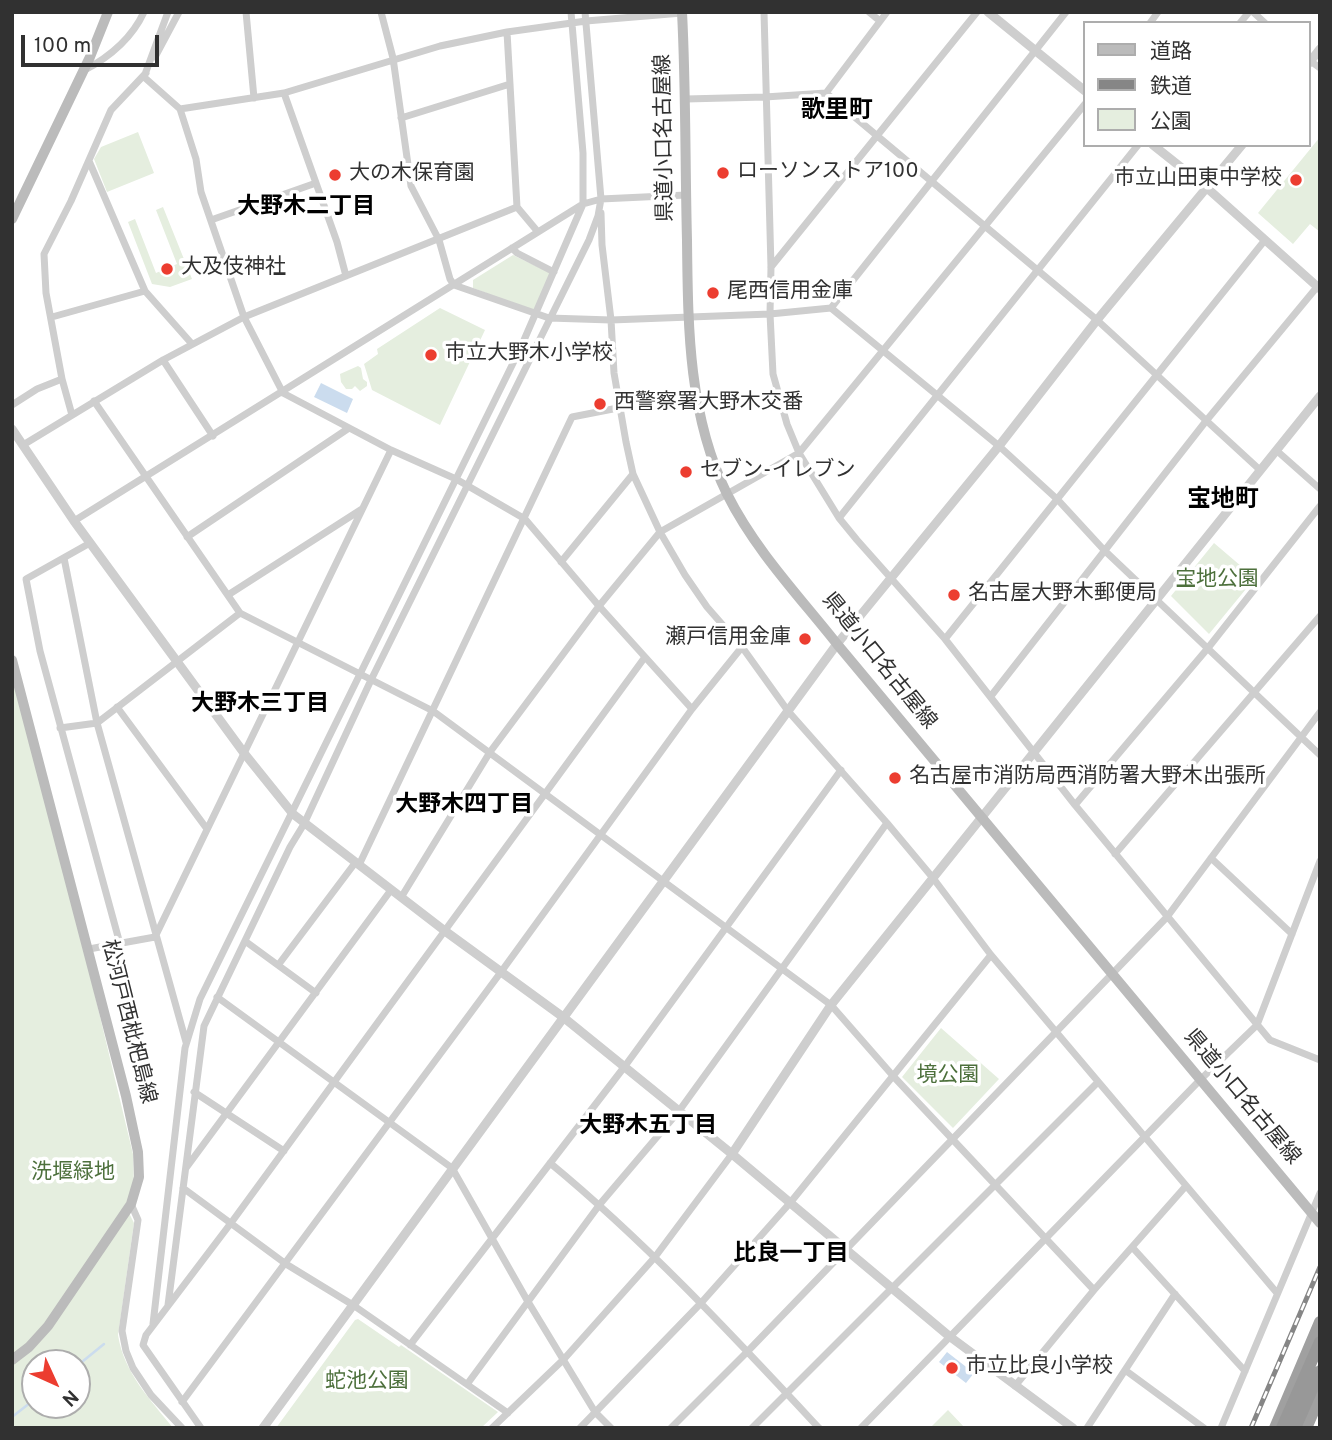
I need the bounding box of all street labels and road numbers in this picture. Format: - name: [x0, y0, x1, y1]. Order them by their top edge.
- street label: 県道小口名古屋線: [652, 54, 680, 222]
- street label: 県道小口名古屋線: [815, 589, 941, 735]
- street label: 松河戸西枇杷島線: [94, 937, 160, 1107]
- street label: 県道小口名古屋線: [1177, 1026, 1305, 1170]

